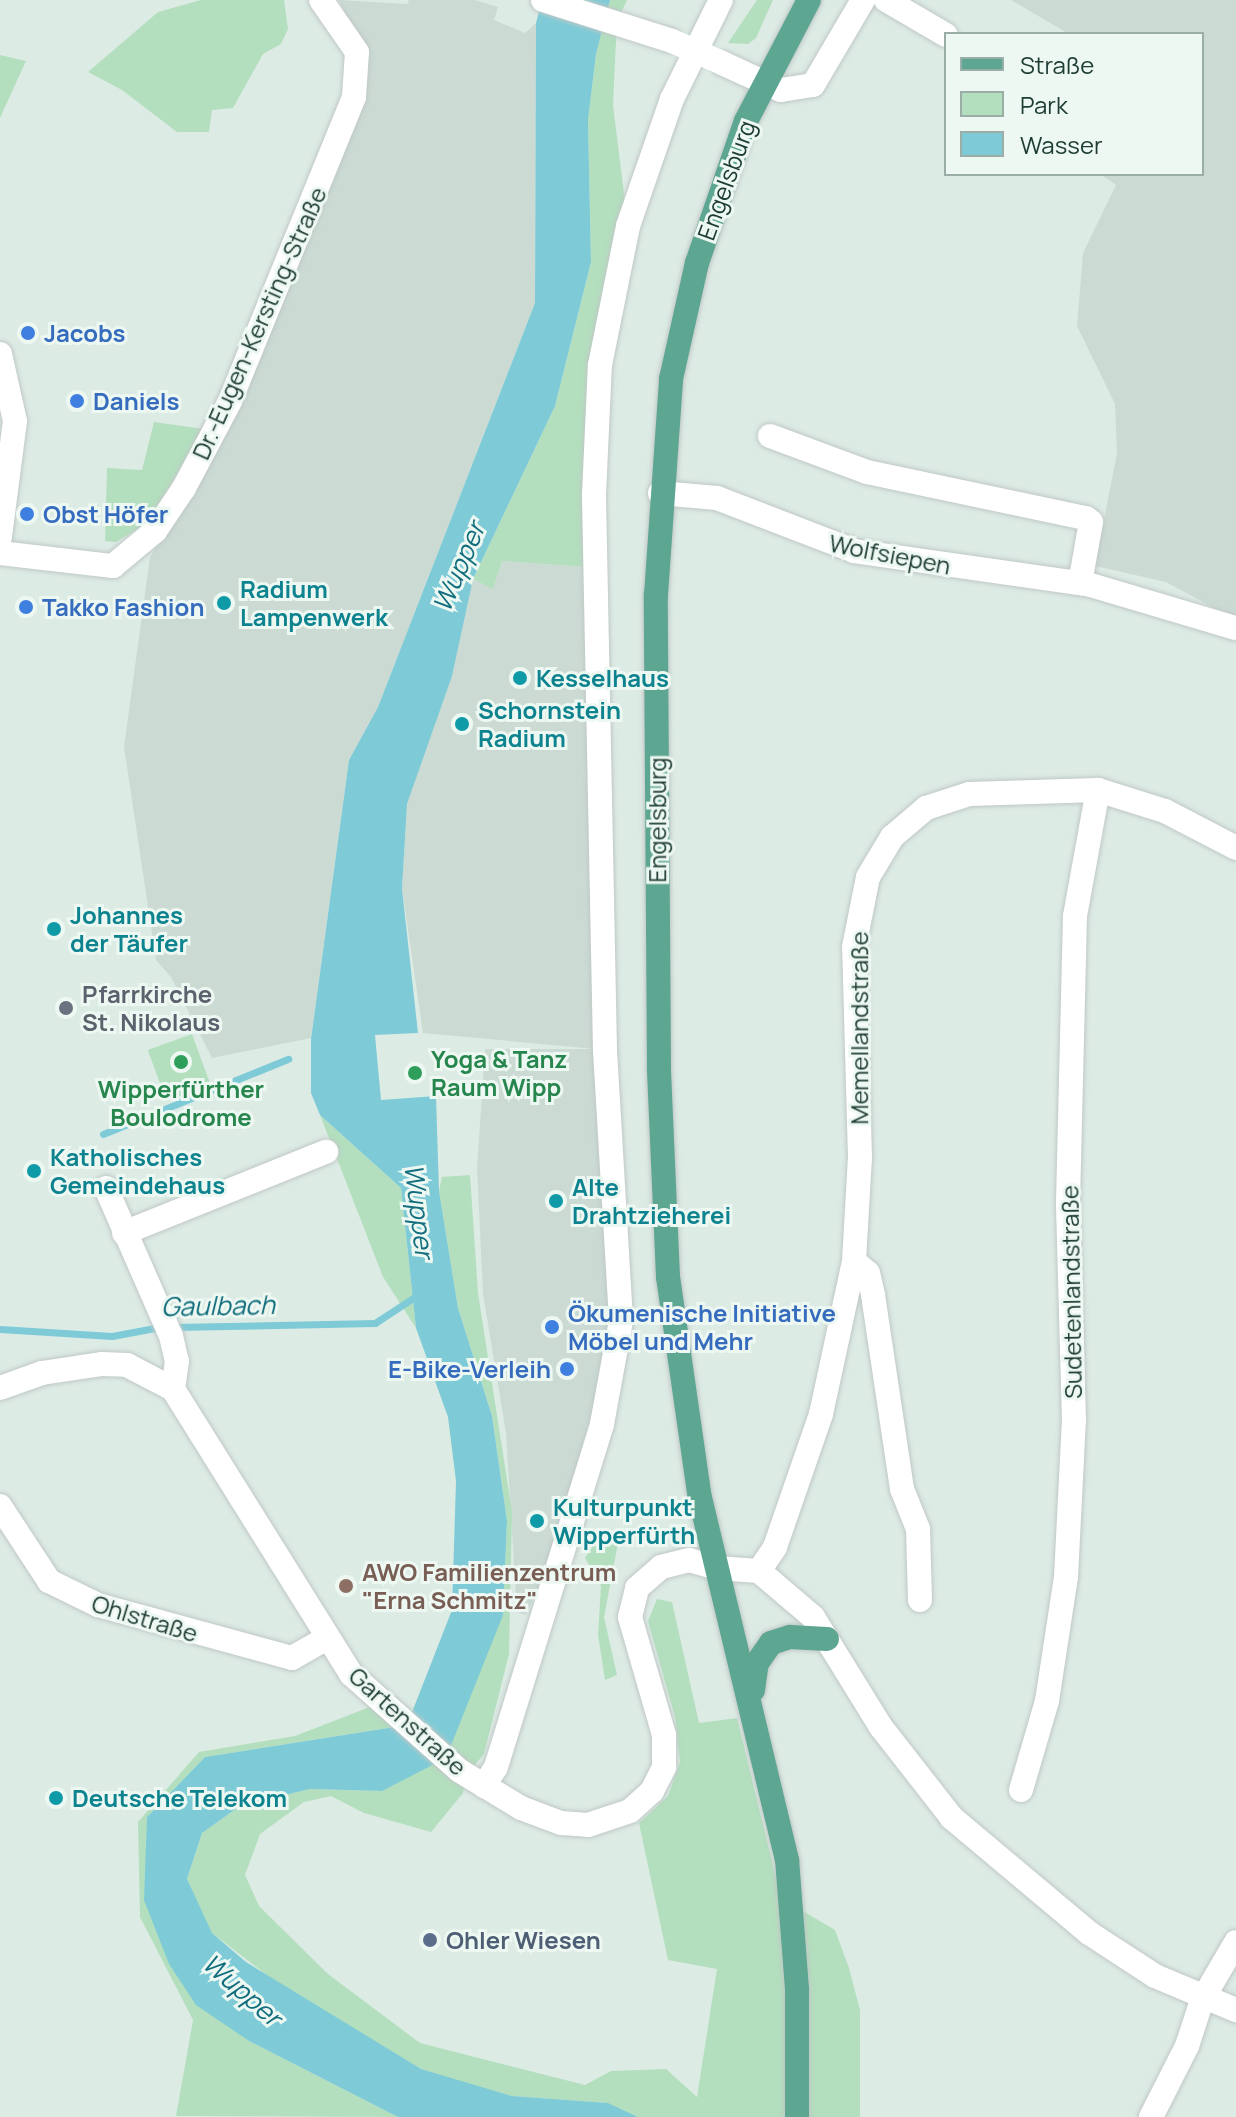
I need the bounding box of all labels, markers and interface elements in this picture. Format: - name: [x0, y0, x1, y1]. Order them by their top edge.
- legend: [944, 32, 1204, 176]
- text: Straße: [1020, 48, 1094, 81]
- text: Park: [1020, 88, 1068, 121]
- street label: Engelsburg: [691, 116, 761, 244]
- text: Wasser: [1020, 128, 1103, 161]
- street label: Dr.-Eugen-Kersting-Straße: [186, 182, 332, 464]
- place label: Jacobs: [44, 319, 126, 347]
- marker: Jacobs: [19, 324, 37, 342]
- place label: Daniels: [93, 387, 180, 415]
- marker: Daniels: [68, 392, 86, 410]
- place label: Obst Höfer: [43, 500, 168, 528]
- marker: Obst Höfer: [18, 505, 36, 523]
- water label: Wupper: [426, 517, 492, 617]
- street label: Wolfsiepen: [827, 528, 953, 580]
- place label: Radium Lampenwerk: [240, 575, 388, 631]
- place label: Takko Fashion: [42, 593, 204, 621]
- marker: Radium Lampenwerk: [215, 594, 233, 612]
- marker: Takko Fashion: [17, 598, 35, 616]
- place label: Kesselhaus: [536, 664, 669, 692]
- marker: Kesselhaus: [511, 669, 529, 687]
- place label: Schornstein Radium: [478, 696, 621, 752]
- marker: Schornstein Radium: [453, 715, 471, 733]
- street label: Engelsburg: [643, 757, 671, 883]
- place label: Johannes der Täufer: [70, 901, 188, 957]
- marker: Johannes der Täufer: [45, 920, 63, 938]
- street label: Memellandstraße: [845, 931, 873, 1125]
- place label: Pfarrkirche St. Nikolaus: [82, 980, 220, 1036]
- marker: Pfarrkirche St. Nikolaus: [57, 999, 75, 1017]
- place label: Yoga & Tanz Raum Wipp: [431, 1045, 567, 1101]
- marker: Wipperfürther Boulodrome: [172, 1053, 190, 1071]
- marker: Yoga & Tanz Raum Wipp: [406, 1064, 424, 1082]
- place label: Wipperfürther Boulodrome: [98, 1075, 264, 1131]
- place label: Katholisches Gemeindehaus: [50, 1143, 225, 1199]
- marker: Katholisches Gemeindehaus: [25, 1162, 43, 1180]
- water label: Wupper: [398, 1162, 440, 1260]
- place label: Alte Drahtzieherei: [572, 1173, 731, 1229]
- street label: Sudetenlandstraße: [1055, 1185, 1087, 1399]
- marker: Alte Drahtzieherei: [547, 1192, 565, 1210]
- water label: Gaulbach: [161, 1289, 275, 1323]
- place label: Ökumenische Initiative Möbel und Mehr: [568, 1299, 836, 1355]
- marker: Ökumenische Initiative Möbel und Mehr: [543, 1318, 561, 1336]
- place label: E-Bike-Verleih: [388, 1355, 551, 1383]
- marker: E-Bike-Verleih: [558, 1360, 576, 1378]
- place label: Kulturpunkt Wipperfürth: [553, 1493, 695, 1549]
- marker: Kulturpunkt Wipperfürth: [528, 1512, 546, 1530]
- place label: AWO Familienzentrum "Erna Schmitz": [362, 1558, 616, 1614]
- marker: AWO Familienzentrum "Erna Schmitz": [337, 1577, 355, 1595]
- street label: Ohlstraße: [89, 1588, 201, 1648]
- street label: Gartenstraße: [343, 1661, 473, 1781]
- place label: Deutsche Telekom: [72, 1784, 287, 1812]
- marker: Deutsche Telekom: [47, 1789, 65, 1807]
- place label: Ohler Wiesen: [446, 1926, 601, 1954]
- marker: Ohler Wiesen: [421, 1931, 439, 1949]
- water label: Wupper: [196, 1947, 288, 2033]

